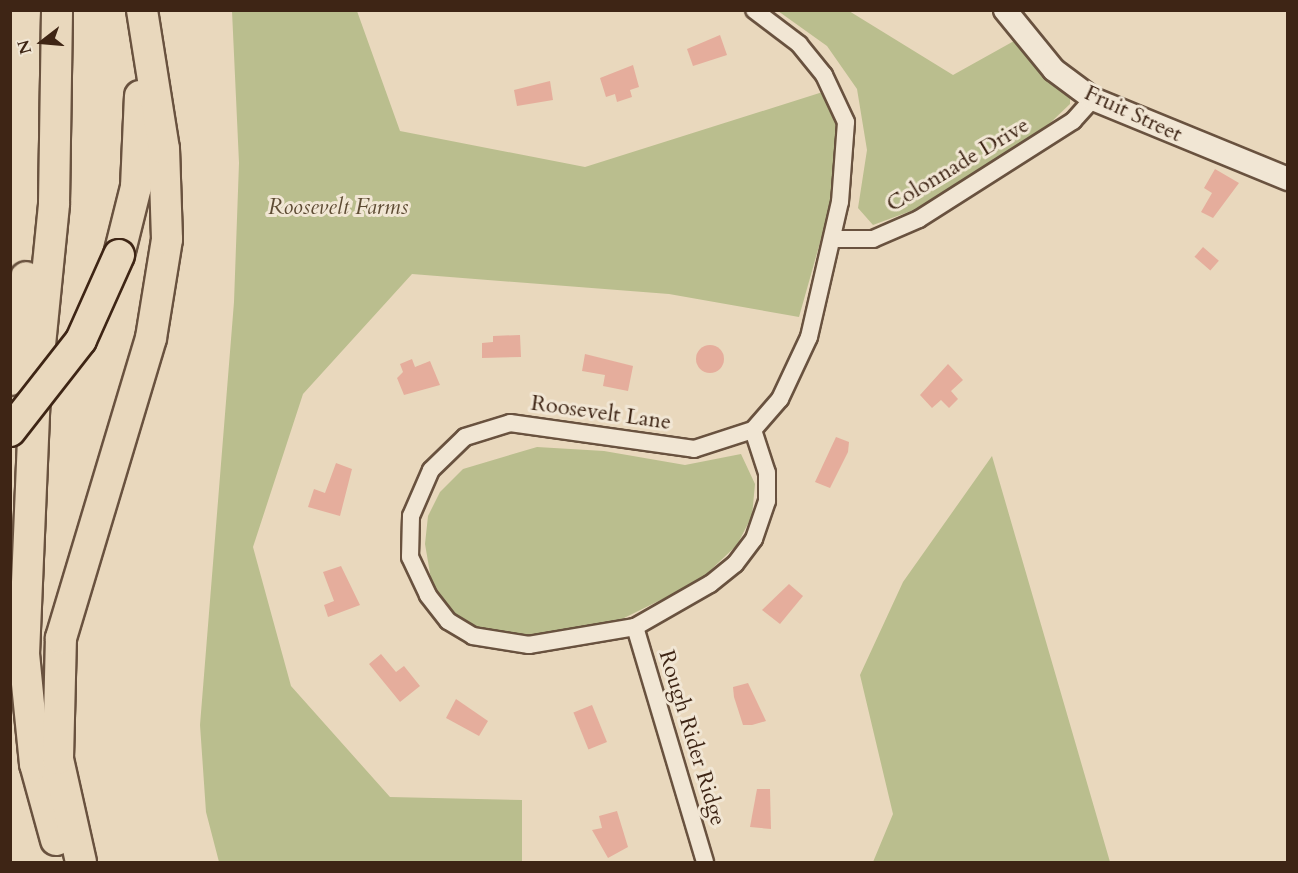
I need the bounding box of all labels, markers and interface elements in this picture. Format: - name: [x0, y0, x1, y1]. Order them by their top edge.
- north arrow: [12, 12, 72, 72]
- text: N: [12, 37, 37, 57]
- street label: Fruit Street: [1080, 80, 1186, 148]
- street label: Colonnade Drive: [882, 112, 1034, 218]
- park label: Roosevelt Farms: [268, 195, 408, 221]
- street label: Roosevelt Lane: [529, 390, 673, 436]
- street label: Rough Rider Ridge: [653, 647, 731, 829]

